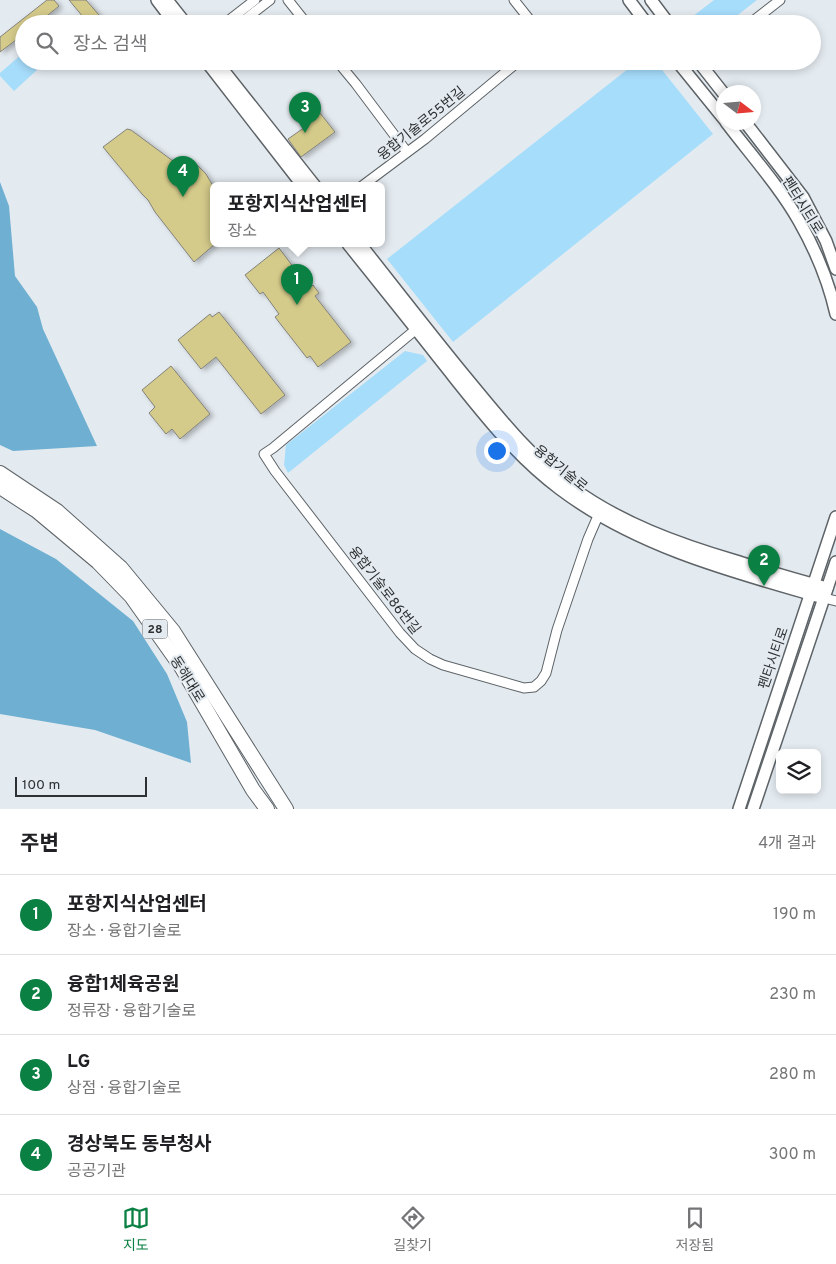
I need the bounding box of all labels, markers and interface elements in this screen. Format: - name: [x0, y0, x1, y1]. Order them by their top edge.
- search box: [15, 15, 821, 70]
- icon: search: [33, 29, 61, 57]
- text: 장소 검색: [73, 33, 147, 57]
- street label: 융합기술로55번길: [375, 84, 469, 165]
- north arrow: [716, 85, 761, 130]
- pin: 3: [289, 92, 321, 133]
- pin: 4: [167, 156, 199, 197]
- street label: 펜타시티로: [777, 174, 826, 238]
- popup: [210, 182, 385, 247]
- text: 포항지식산업센터: [228, 193, 367, 217]
- text: 장소: [228, 222, 257, 242]
- pin: 1: [281, 264, 313, 305]
- your location: [484, 438, 510, 464]
- street label: 융합기술로: [530, 442, 591, 496]
- street label: 융합기술로86번길: [344, 544, 423, 638]
- pin: 2: [748, 545, 780, 586]
- road number: 28: [142, 620, 168, 638]
- street label: 펜타시티로: [756, 625, 793, 692]
- street label: 동해대로: [166, 653, 208, 706]
- map controls: [776, 749, 821, 794]
- button: layers: [776, 749, 821, 794]
- scale bar: [15, 774, 148, 797]
- text: 100 m: [22, 777, 60, 794]
- text: 주변: [20, 831, 59, 858]
- text: 4개 결과: [758, 834, 816, 854]
- text: 포항지식산업센터: [67, 893, 207, 917]
- text: 1: [33, 905, 39, 925]
- text: 190 m: [773, 905, 816, 925]
- text: 장소 · 융합기술로: [67, 922, 181, 942]
- text: 융합1체육공원: [67, 973, 179, 997]
- text: 2: [31, 985, 41, 1005]
- text: 230 m: [769, 985, 816, 1005]
- text: 정류장 · 융합기술로: [67, 1002, 196, 1022]
- text: LG: [67, 1050, 90, 1074]
- text: 3: [31, 1065, 41, 1085]
- text: 280 m: [769, 1065, 816, 1085]
- text: 상점 · 융합기술로: [67, 1079, 181, 1099]
- text: 경상북도 동부청사: [67, 1133, 212, 1157]
- text: 4: [31, 1145, 41, 1165]
- text: 300 m: [769, 1145, 816, 1165]
- text: 공공기관: [67, 1162, 126, 1182]
- tab: 지도: [122, 1204, 150, 1255]
- tab: 길찾기: [393, 1204, 432, 1255]
- tab: 저장됨: [676, 1204, 714, 1255]

